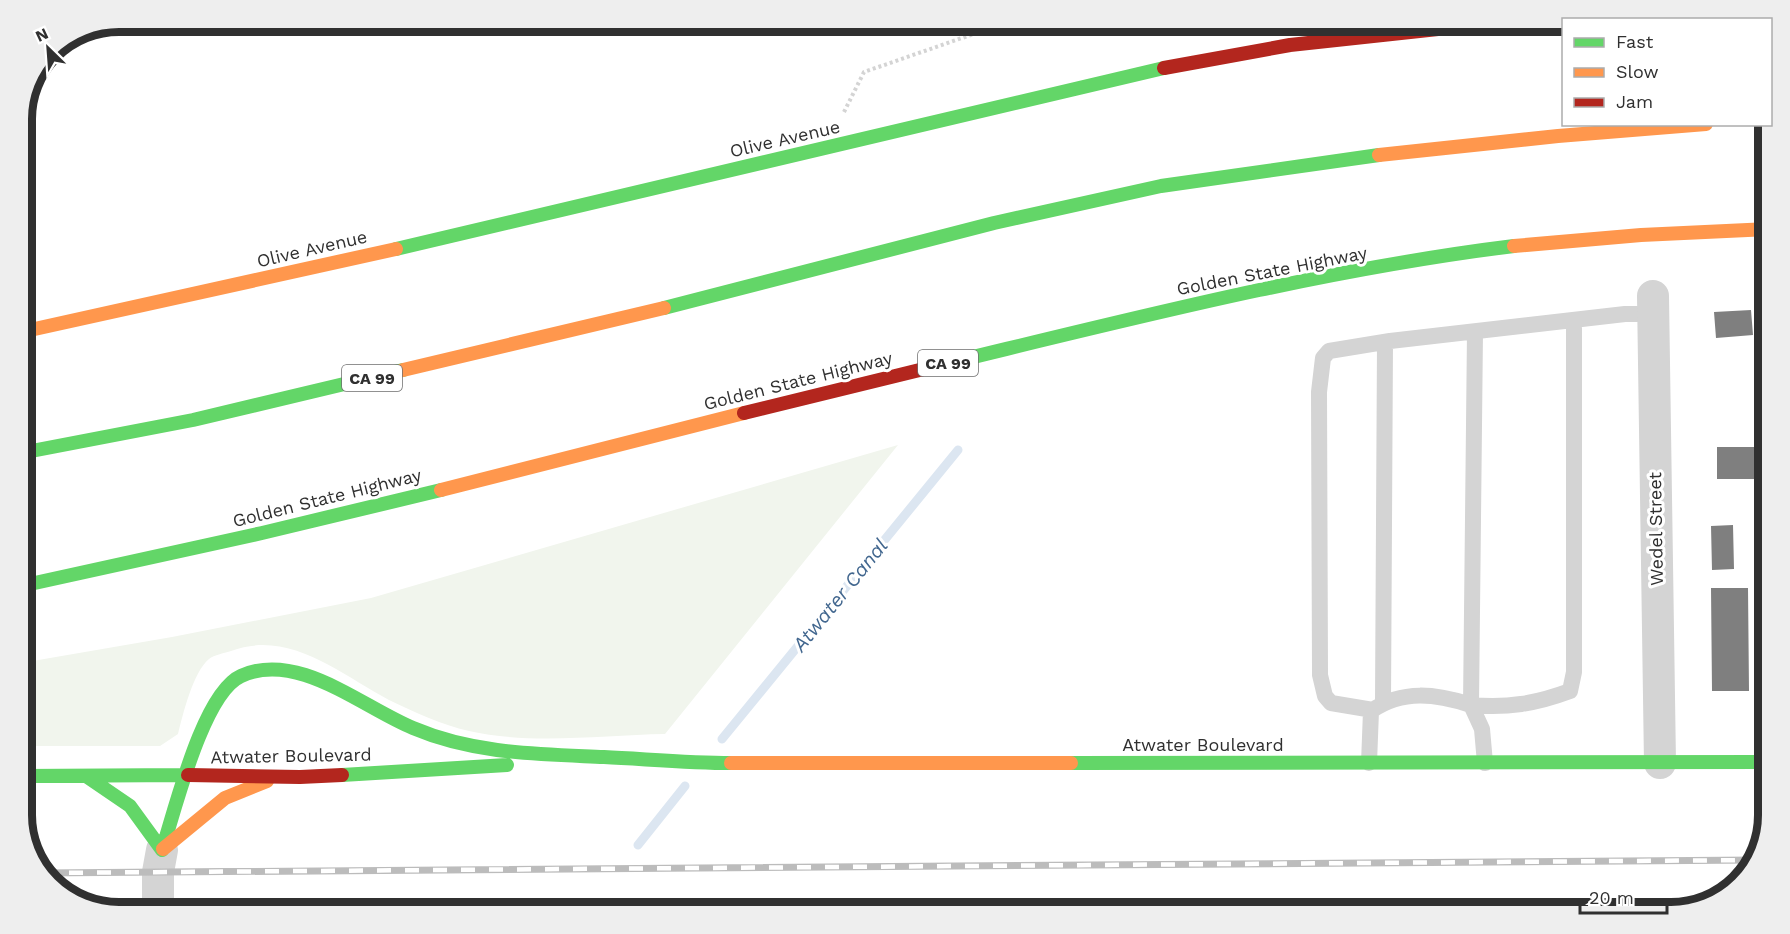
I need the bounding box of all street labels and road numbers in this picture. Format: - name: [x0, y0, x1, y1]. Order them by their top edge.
- street label: Olive Avenue: [728, 116, 842, 161]
- street label: Olive Avenue: [255, 226, 369, 271]
- street label: Golden State Highway: [1175, 242, 1370, 299]
- street label: Golden State Highway: [701, 347, 895, 414]
- road number: CA 99: [918, 350, 978, 376]
- road number: CA 99: [342, 365, 402, 391]
- street label: Golden State Highway: [230, 464, 424, 531]
- street label: Wedel Street: [1644, 471, 1667, 586]
- street label: Atwater Boulevard: [1122, 734, 1284, 755]
- street label: Atwater Boulevard: [210, 744, 372, 767]

